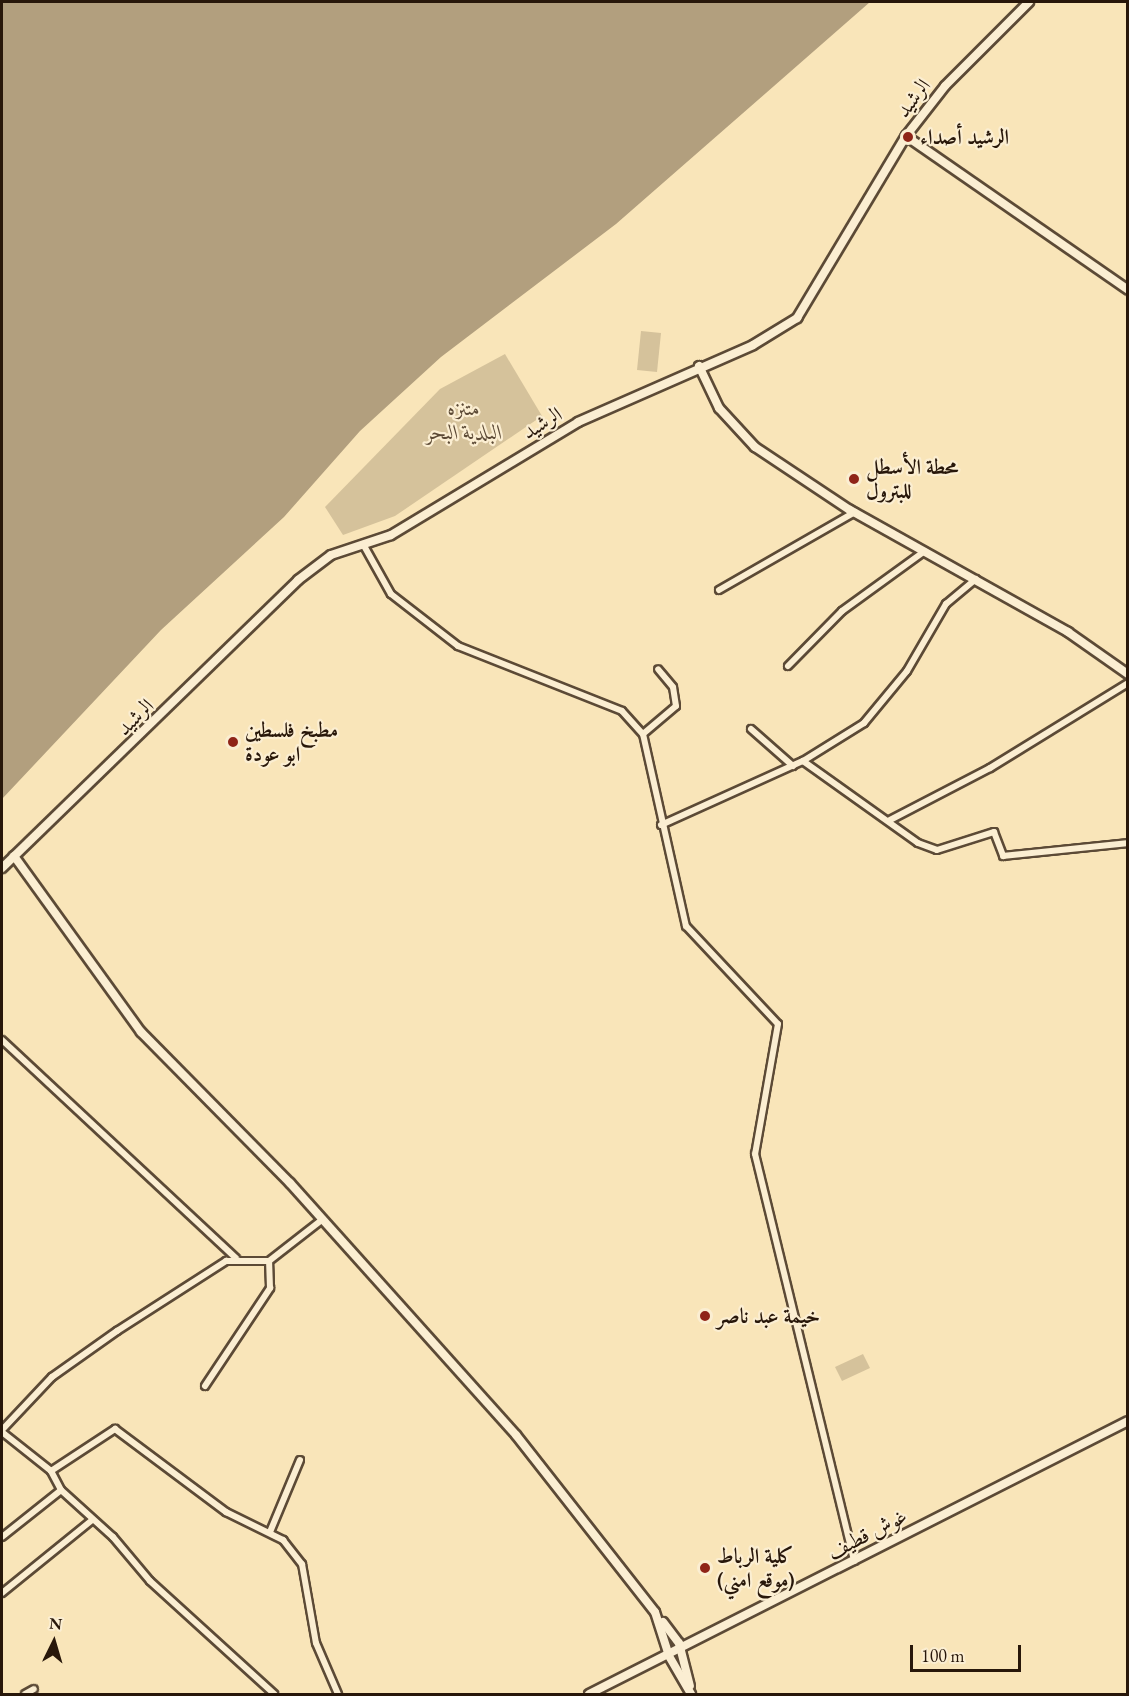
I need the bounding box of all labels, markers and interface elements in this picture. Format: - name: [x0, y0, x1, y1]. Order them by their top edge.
- street label: الرشيد: [890, 74, 936, 122]
- place label: الرشيد أصداء: [920, 124, 1009, 150]
- marker: الرشيد أصداء: [901, 130, 915, 144]
- park label: متنزه البلدية البحر: [425, 395, 503, 445]
- street label: الرشيد: [517, 401, 567, 445]
- place label: محطة الأسطل للبترول: [866, 454, 958, 504]
- marker: محطة الأسطل للبترول: [847, 472, 861, 486]
- street label: الرشيد: [111, 693, 159, 741]
- place label: مطبخ فلسطين ابو عودة: [245, 717, 338, 767]
- marker: مطبخ فلسطين ابو عودة: [226, 735, 240, 749]
- place label: خيمة عبد ناصر: [717, 1303, 820, 1329]
- marker: خيمة عبد ناصر: [698, 1309, 712, 1323]
- street label: غوش قطيف: [823, 1503, 911, 1565]
- place label: كلية الرباط (موقع امني): [717, 1543, 795, 1593]
- marker: كلية الرباط (موقع امني): [698, 1561, 712, 1575]
- north arrow: [24, 1612, 84, 1672]
- text: N: [48, 1613, 63, 1635]
- scale bar: [913, 1633, 1024, 1671]
- text: 100 m: [921, 1644, 965, 1667]

